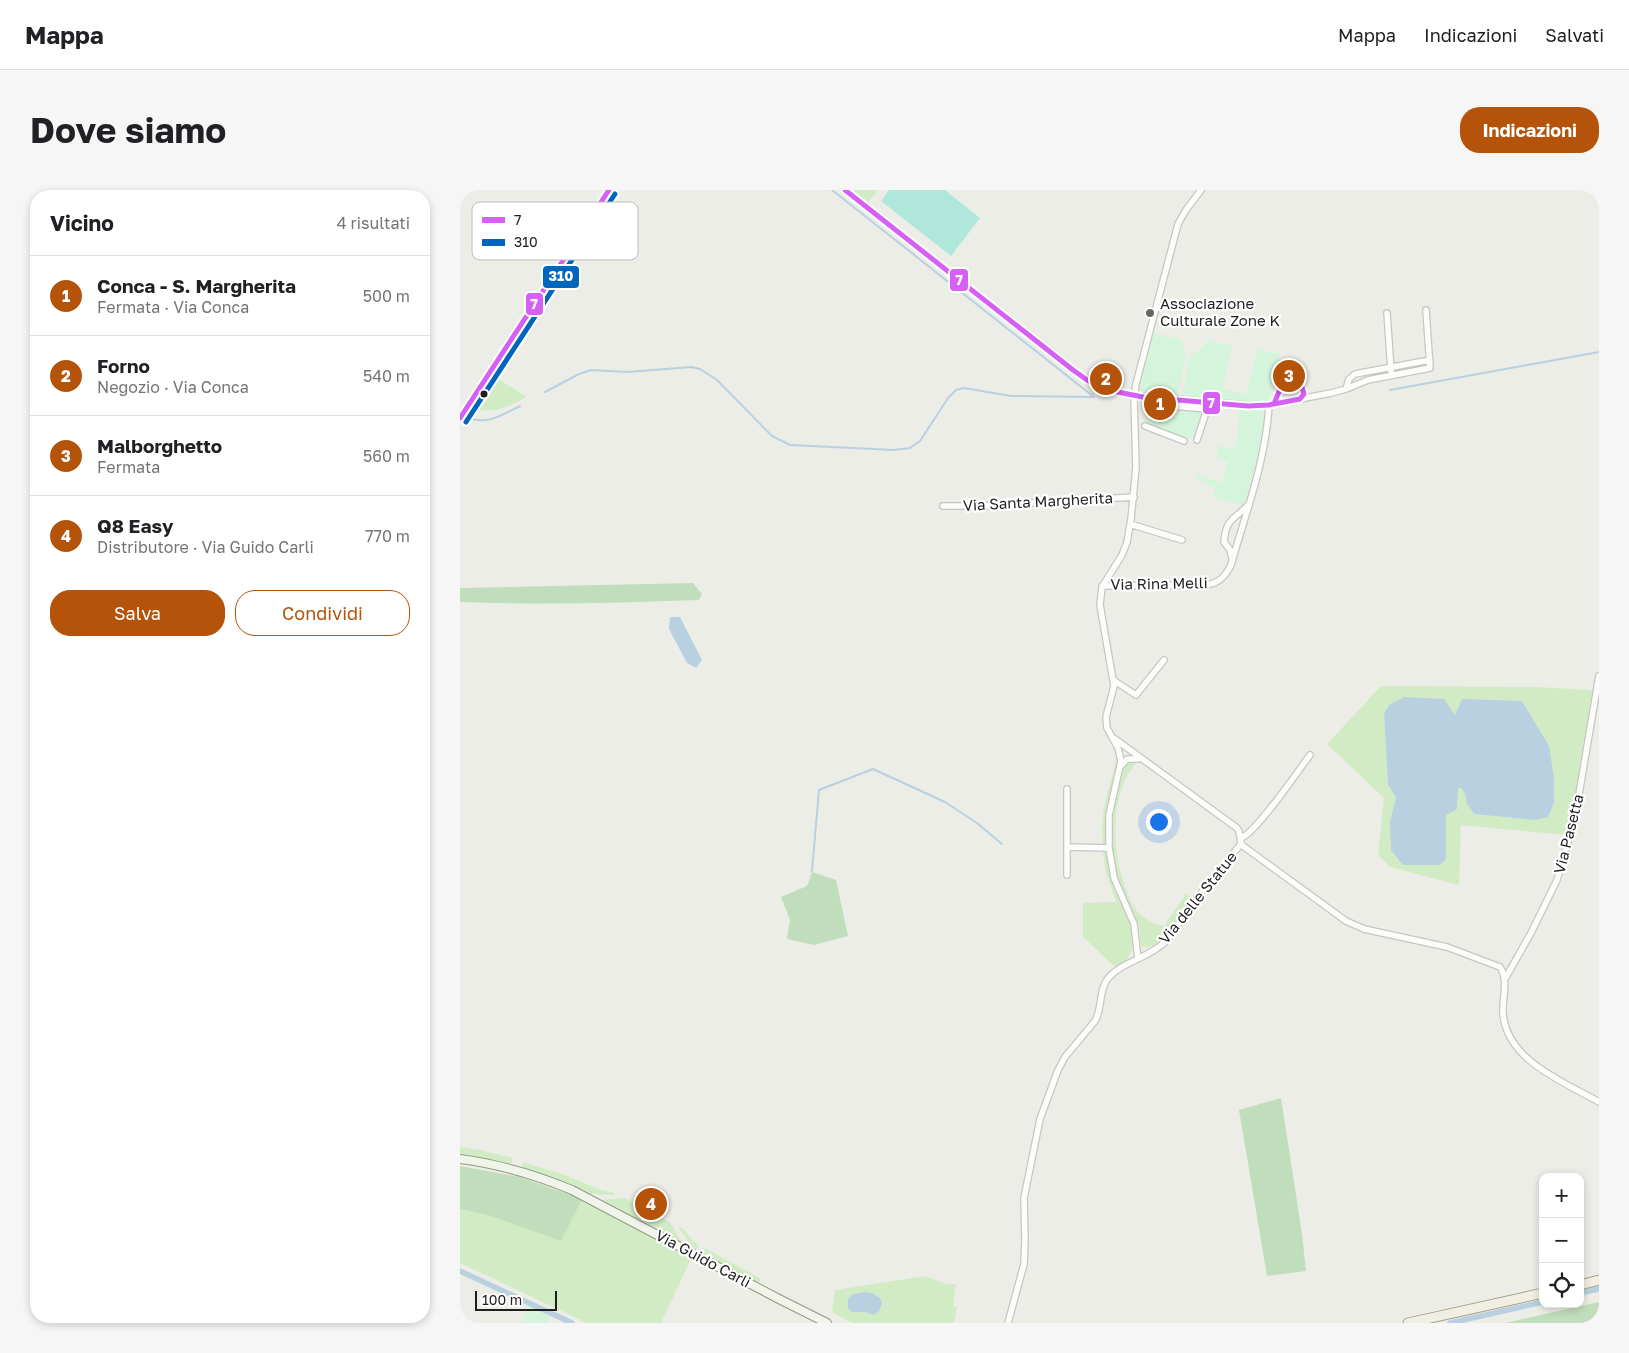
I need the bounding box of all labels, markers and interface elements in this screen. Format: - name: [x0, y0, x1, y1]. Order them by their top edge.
- text: Mappa: [25, 20, 104, 49]
- text: Mappa: [1338, 24, 1396, 46]
- text: Indicazioni: [1424, 24, 1517, 46]
- text: Salvati: [1545, 24, 1604, 46]
- button: Indicazioni: [1460, 107, 1599, 153]
- text: Dove siamo: [30, 109, 226, 151]
- legend: [472, 202, 638, 260]
- text: Vicino: [50, 210, 114, 236]
- text: 7: [514, 211, 521, 228]
- text: 4 risultati: [337, 213, 410, 233]
- text: 310: [514, 233, 538, 250]
- line badge: 310: [542, 265, 580, 289]
- text: 310: [549, 267, 573, 284]
- line badge: 7: [949, 268, 969, 292]
- text: 7: [955, 271, 963, 288]
- text: Conca - S. Margherita: [97, 274, 296, 297]
- text: 1: [62, 286, 70, 306]
- text: 500 m: [363, 286, 410, 306]
- line badge: 7: [525, 292, 544, 316]
- place label: Associazione Culturale Zone K: [1160, 294, 1280, 329]
- text: 7: [530, 295, 538, 312]
- text: Fermata · Via Conca: [97, 297, 249, 317]
- marker: Associazione Culturale Zone K: [1144, 307, 1156, 319]
- text: Forno: [97, 354, 150, 377]
- pin: 3: [1273, 357, 1305, 395]
- pin: 2: [1090, 360, 1122, 398]
- text: 2: [61, 366, 71, 386]
- text: 540 m: [363, 366, 410, 386]
- text: Negozio · Via Conca: [97, 377, 249, 397]
- pin: 1: [1144, 385, 1176, 423]
- unlabelled marker: [479, 389, 489, 399]
- line badge: 7: [1202, 391, 1221, 415]
- text: 7: [1207, 394, 1215, 411]
- text: Malborghetto: [97, 434, 222, 457]
- text: 3: [61, 446, 71, 466]
- text: 560 m: [363, 446, 410, 466]
- text: Fermata: [97, 457, 160, 477]
- street label: Via Santa Margherita: [962, 488, 1113, 514]
- text: Q8 Easy: [97, 514, 173, 537]
- text: 4: [61, 526, 71, 546]
- text: 770 m: [365, 526, 410, 546]
- text: Distributore · Via Guido Carli: [97, 537, 314, 557]
- street label: Via Rina Melli: [1110, 573, 1208, 593]
- button: Salva: [50, 590, 225, 636]
- button: Condividi: [235, 590, 410, 636]
- street label: Via Pasetta: [1549, 792, 1587, 875]
- your location: [1146, 809, 1172, 835]
- street label: Via delle Statue: [1155, 847, 1240, 947]
- map controls: [1539, 1173, 1584, 1308]
- button: +: [1539, 1173, 1584, 1218]
- pin: 4: [635, 1185, 667, 1223]
- button: −: [1539, 1218, 1584, 1263]
- street label: Via Guido Carli: [653, 1225, 754, 1291]
- button: locate: [1539, 1263, 1584, 1308]
- scale bar: [475, 1288, 558, 1311]
- text: 100 m: [482, 1291, 522, 1308]

